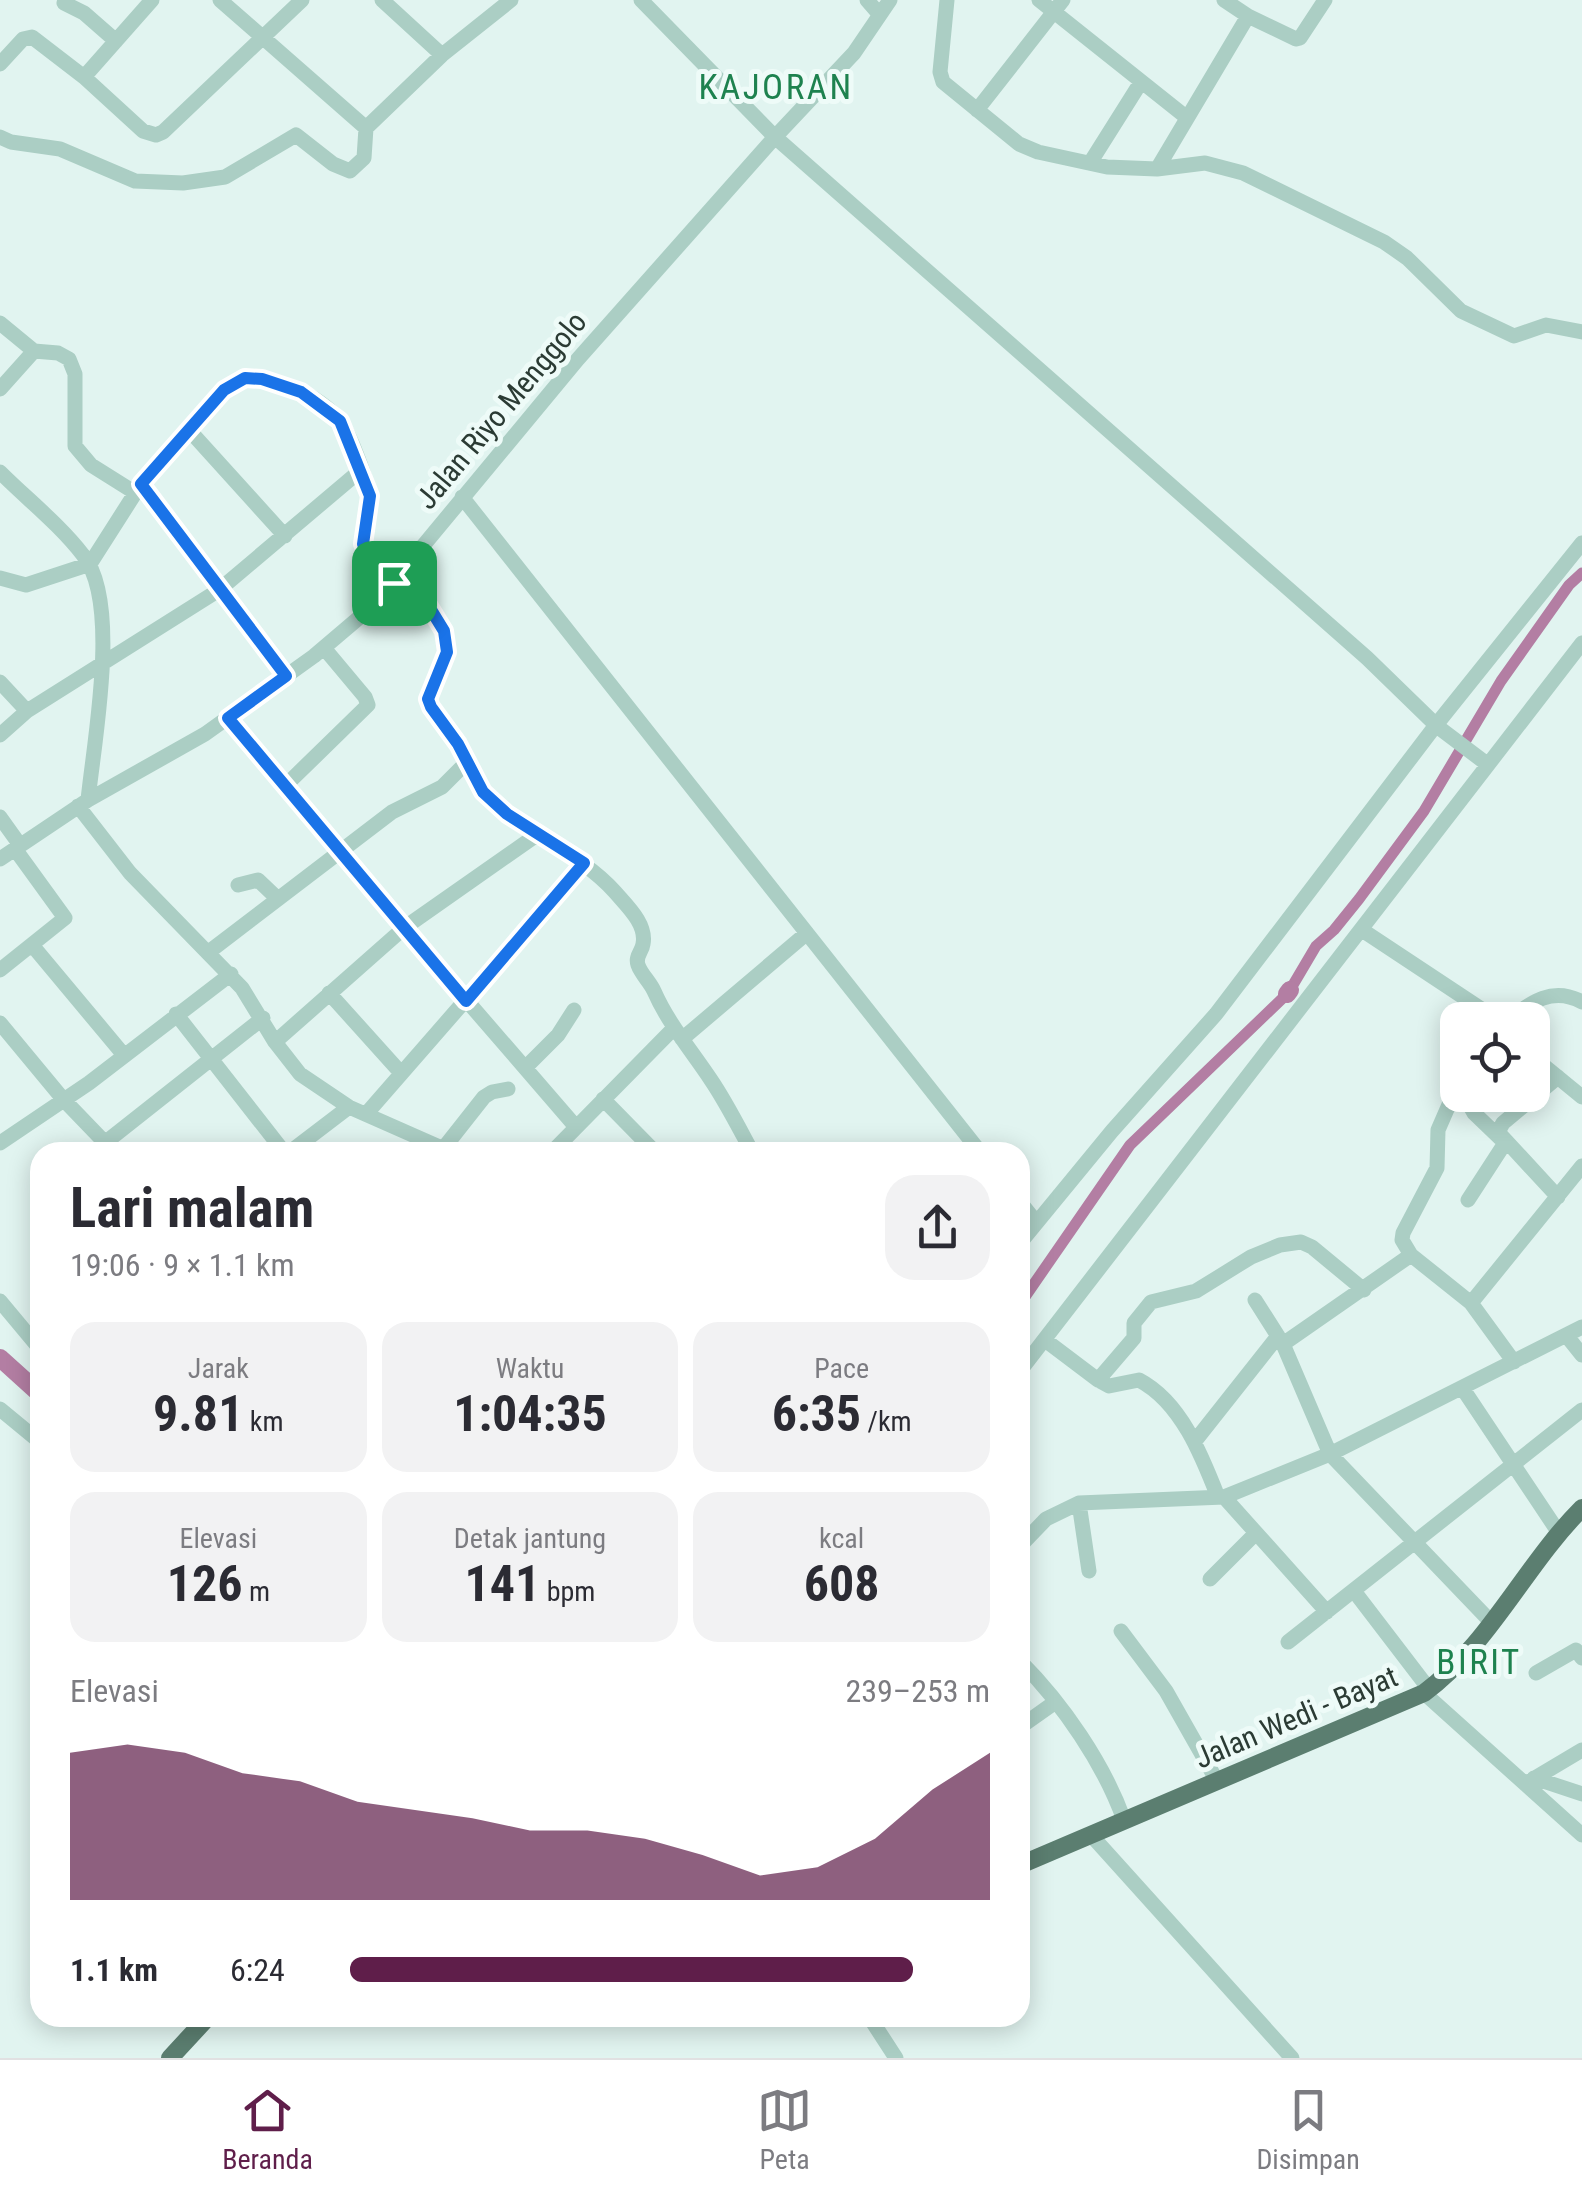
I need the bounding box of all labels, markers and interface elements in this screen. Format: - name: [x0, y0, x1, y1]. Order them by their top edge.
- district label: KAJORAN: [698, 67, 854, 108]
- street label: Jalan Riyo Menggolo: [408, 304, 594, 516]
- pin: [352, 541, 437, 626]
- icon: arrive: [367, 556, 422, 611]
- map controls: [1440, 1002, 1550, 1112]
- button: locate: [1440, 1002, 1550, 1112]
- button: share: [885, 1175, 990, 1280]
- text: Lari malam: [70, 1176, 314, 1240]
- text: 19:06 · 9 × 1.1 km: [70, 1246, 295, 1284]
- text: Jarak: [188, 1352, 249, 1385]
- text: Waktu: [496, 1352, 564, 1385]
- text: Pace: [814, 1352, 869, 1385]
- text: 9.81: [153, 1385, 243, 1443]
- text: 1:04:35: [453, 1385, 607, 1443]
- text: 6:35: [772, 1385, 861, 1443]
- text: km: [243, 1405, 284, 1438]
- text: /km: [861, 1405, 912, 1438]
- text: Elevasi: [179, 1522, 257, 1555]
- text: Detak jantung: [454, 1522, 606, 1555]
- text: kcal: [819, 1522, 864, 1555]
- text: 126: [167, 1555, 242, 1613]
- text: 141: [465, 1555, 540, 1613]
- text: 608: [804, 1555, 880, 1613]
- text: m: [242, 1575, 270, 1608]
- text: bpm: [540, 1575, 595, 1608]
- district label: BIRIT: [1436, 1642, 1522, 1683]
- street label: Jalan Wedi - Bayat: [1189, 1658, 1403, 1776]
- text: Elevasi: [70, 1672, 159, 1710]
- text: 239–253 m: [845, 1672, 990, 1710]
- text: 1.1 km: [70, 1951, 158, 1989]
- text: 6:24: [230, 1951, 285, 1989]
- tab: Beranda: [222, 2083, 313, 2176]
- tab: Peta: [757, 2083, 812, 2176]
- tab: Disimpan: [1256, 2083, 1360, 2176]

